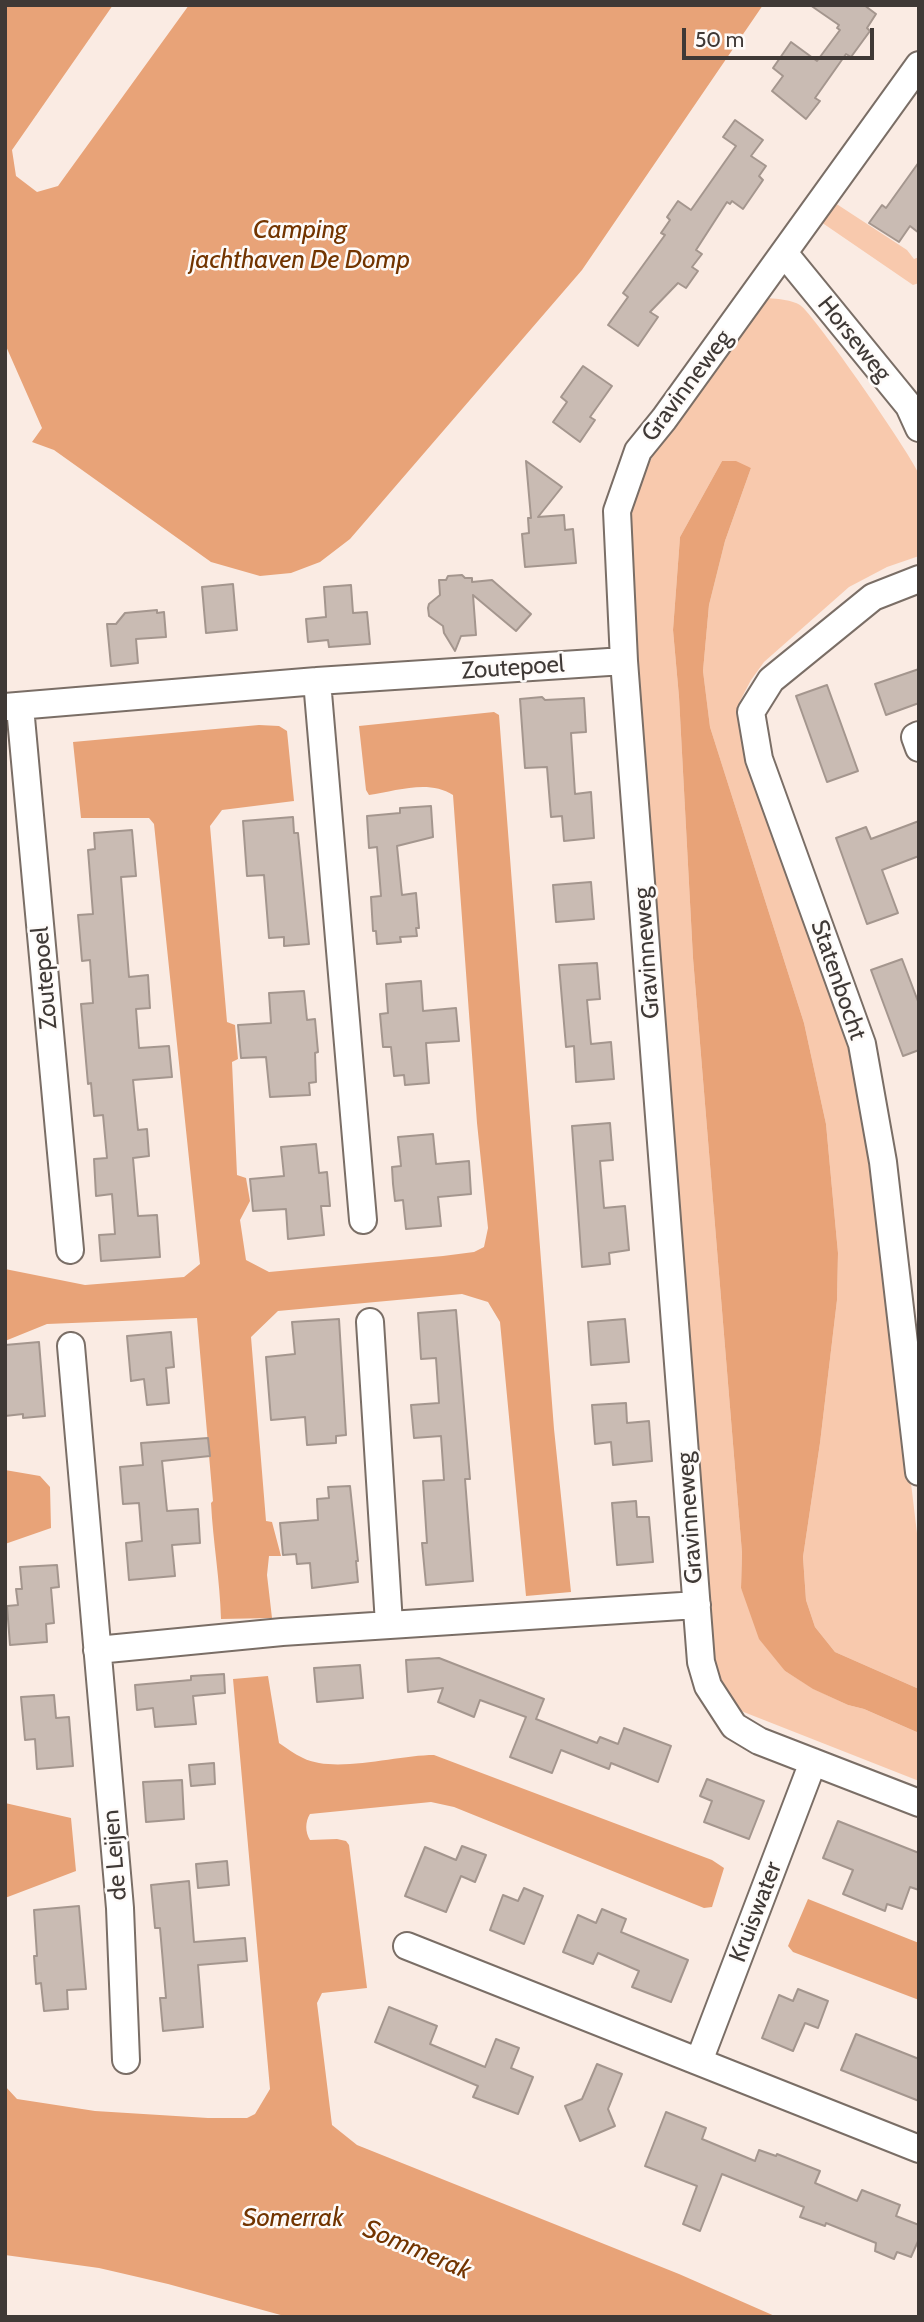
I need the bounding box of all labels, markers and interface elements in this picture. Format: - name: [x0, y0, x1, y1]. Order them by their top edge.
- scale bar: [686, 14, 878, 58]
- text: 50 m: [695, 27, 744, 52]
- water label: Camping jachthaven De Domp: [190, 214, 410, 276]
- street label: Horseweg: [811, 291, 897, 387]
- street label: Gravinneweg: [636, 325, 738, 447]
- street label: Zoutepoel: [461, 650, 565, 686]
- street label: Gravinneweg: [628, 886, 666, 1020]
- street label: Statenbocht: [804, 916, 872, 1044]
- street label: Zoutepoel: [26, 925, 64, 1031]
- street label: Gravinneweg: [671, 1451, 709, 1585]
- street label: de Leijen: [97, 1808, 133, 1902]
- street label: Kruiswater: [724, 1858, 788, 1966]
- water label: Somerrak: [242, 2202, 344, 2234]
- water label: Sommerak: [358, 2213, 476, 2287]

